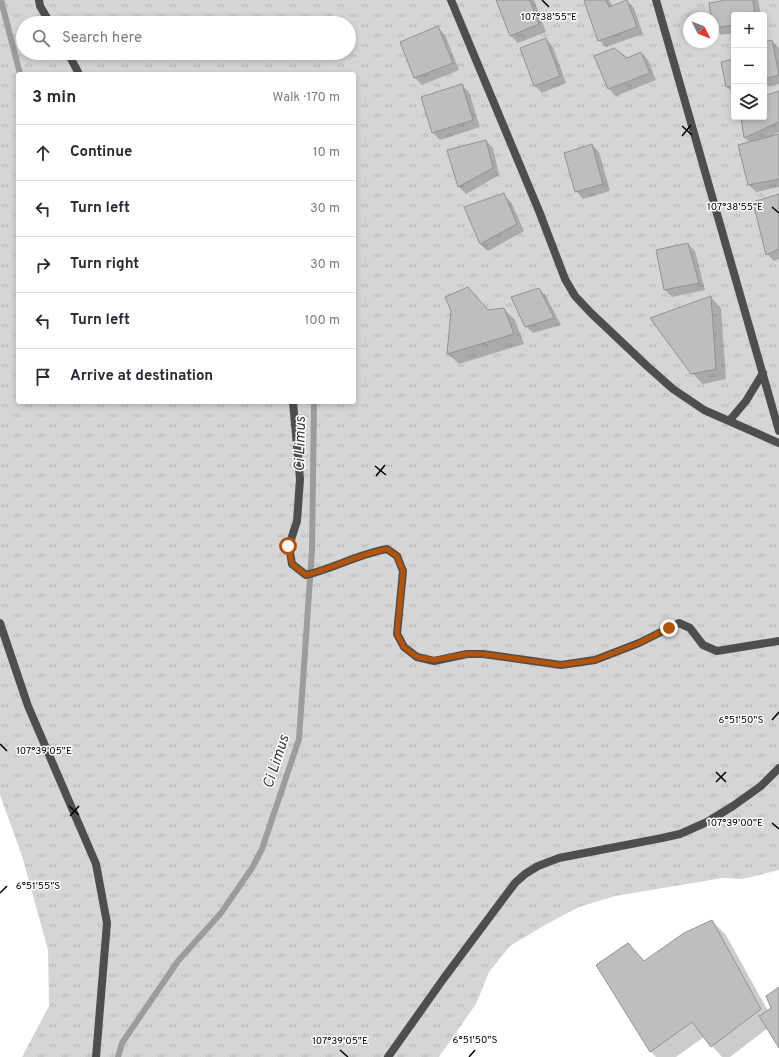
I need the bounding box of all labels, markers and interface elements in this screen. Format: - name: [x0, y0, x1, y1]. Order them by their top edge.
- text: 107°38'55"E: [521, 11, 577, 24]
- north arrow: [683, 12, 719, 48]
- map controls: [731, 12, 767, 120]
- button: +: [731, 12, 767, 48]
- search box: [16, 16, 356, 60]
- icon: search: [30, 27, 52, 49]
- text: Search here: [62, 29, 142, 48]
- button: −: [731, 48, 767, 84]
- button: layers: [731, 84, 767, 120]
- text: 3 min: [32, 87, 76, 109]
- text: Walk · 170 m: [273, 90, 340, 106]
- icon: ahead: [32, 142, 54, 164]
- text: Continue: [70, 143, 132, 162]
- text: 10 m: [313, 145, 340, 161]
- icon: left: [32, 198, 54, 220]
- text: Turn left: [70, 199, 130, 218]
- text: 30 m: [310, 201, 340, 217]
- text: 107°38'55"E: [707, 201, 763, 214]
- icon: right: [32, 254, 54, 276]
- text: Turn right: [70, 255, 139, 274]
- text: 30 m: [310, 257, 340, 273]
- icon: left: [32, 310, 54, 332]
- text: Turn left: [70, 311, 130, 330]
- text: 100 m: [304, 313, 340, 329]
- icon: arrive: [32, 366, 54, 388]
- text: Arrive at destination: [70, 367, 213, 386]
- water label: Ci Limus: [291, 416, 311, 472]
- route start: [279, 537, 297, 555]
- route end: [660, 619, 678, 637]
- text: 6°51'50"S: [719, 714, 763, 727]
- water label: Ci Limus: [259, 733, 295, 791]
- text: 107°39'05"E: [16, 745, 72, 758]
- text: 107°39'00"E: [707, 817, 763, 830]
- text: 6°51'55"S: [16, 880, 60, 893]
- text: 6°51'50"S: [453, 1034, 497, 1047]
- text: 107°39'05"E: [312, 1035, 368, 1048]

